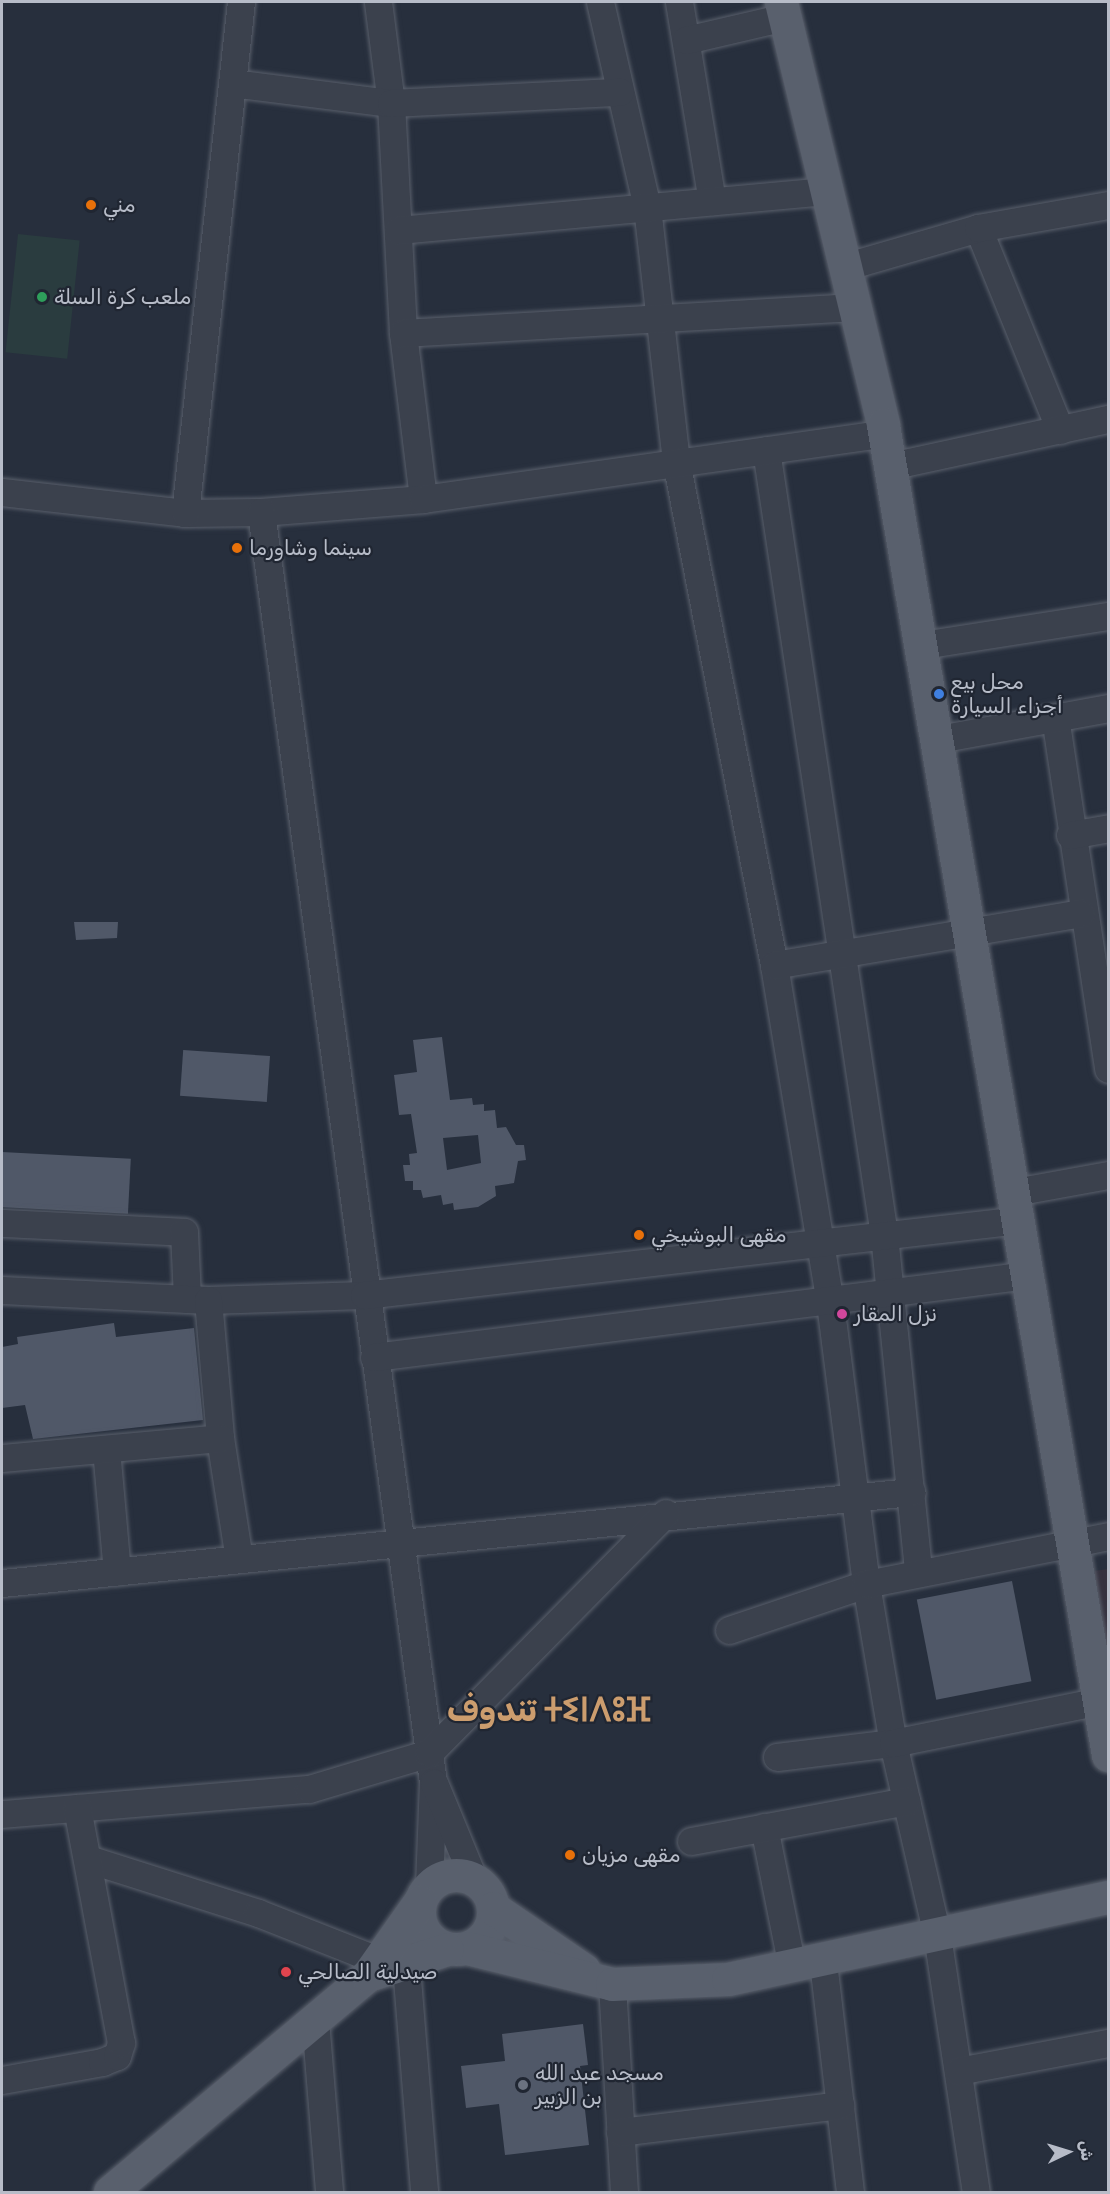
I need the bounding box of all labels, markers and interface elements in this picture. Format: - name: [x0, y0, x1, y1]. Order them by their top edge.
- place label: مني: [103, 192, 135, 218]
- marker: مني: [84, 198, 98, 212]
- place label: ملعب كرة السلة: [54, 284, 191, 310]
- marker: ملعب كرة السلة: [35, 290, 49, 304]
- place label: سينما وشاورما: [249, 535, 372, 561]
- marker: سينما وشاورما: [230, 541, 244, 555]
- place label: محل بيع أجزاء السيارة: [951, 669, 1063, 719]
- marker: محل بيع أجزاء السيارة: [932, 687, 946, 701]
- place label: مقهى البوشيخي: [651, 1222, 786, 1248]
- marker: مقهى البوشيخي: [632, 1228, 646, 1242]
- place label: نزل المقار: [854, 1301, 937, 1327]
- marker: نزل المقار: [835, 1307, 849, 1321]
- district label: تندوف ⵜⵉⵏⴷⵓⴼ: [447, 1690, 651, 1730]
- place label: مقهى مزيان: [582, 1842, 680, 1868]
- marker: مقهى مزيان: [563, 1848, 577, 1862]
- place label: صيدلية الصالحي: [298, 1959, 437, 1985]
- marker: صيدلية الصالحي: [279, 1965, 293, 1979]
- place label: مسجد عبد الله بن الزبير: [535, 2060, 664, 2110]
- marker: مسجد عبد الله بن الزبير: [516, 2078, 530, 2092]
- north arrow: [1038, 2122, 1098, 2182]
- text: ش: [1076, 2140, 1097, 2161]

